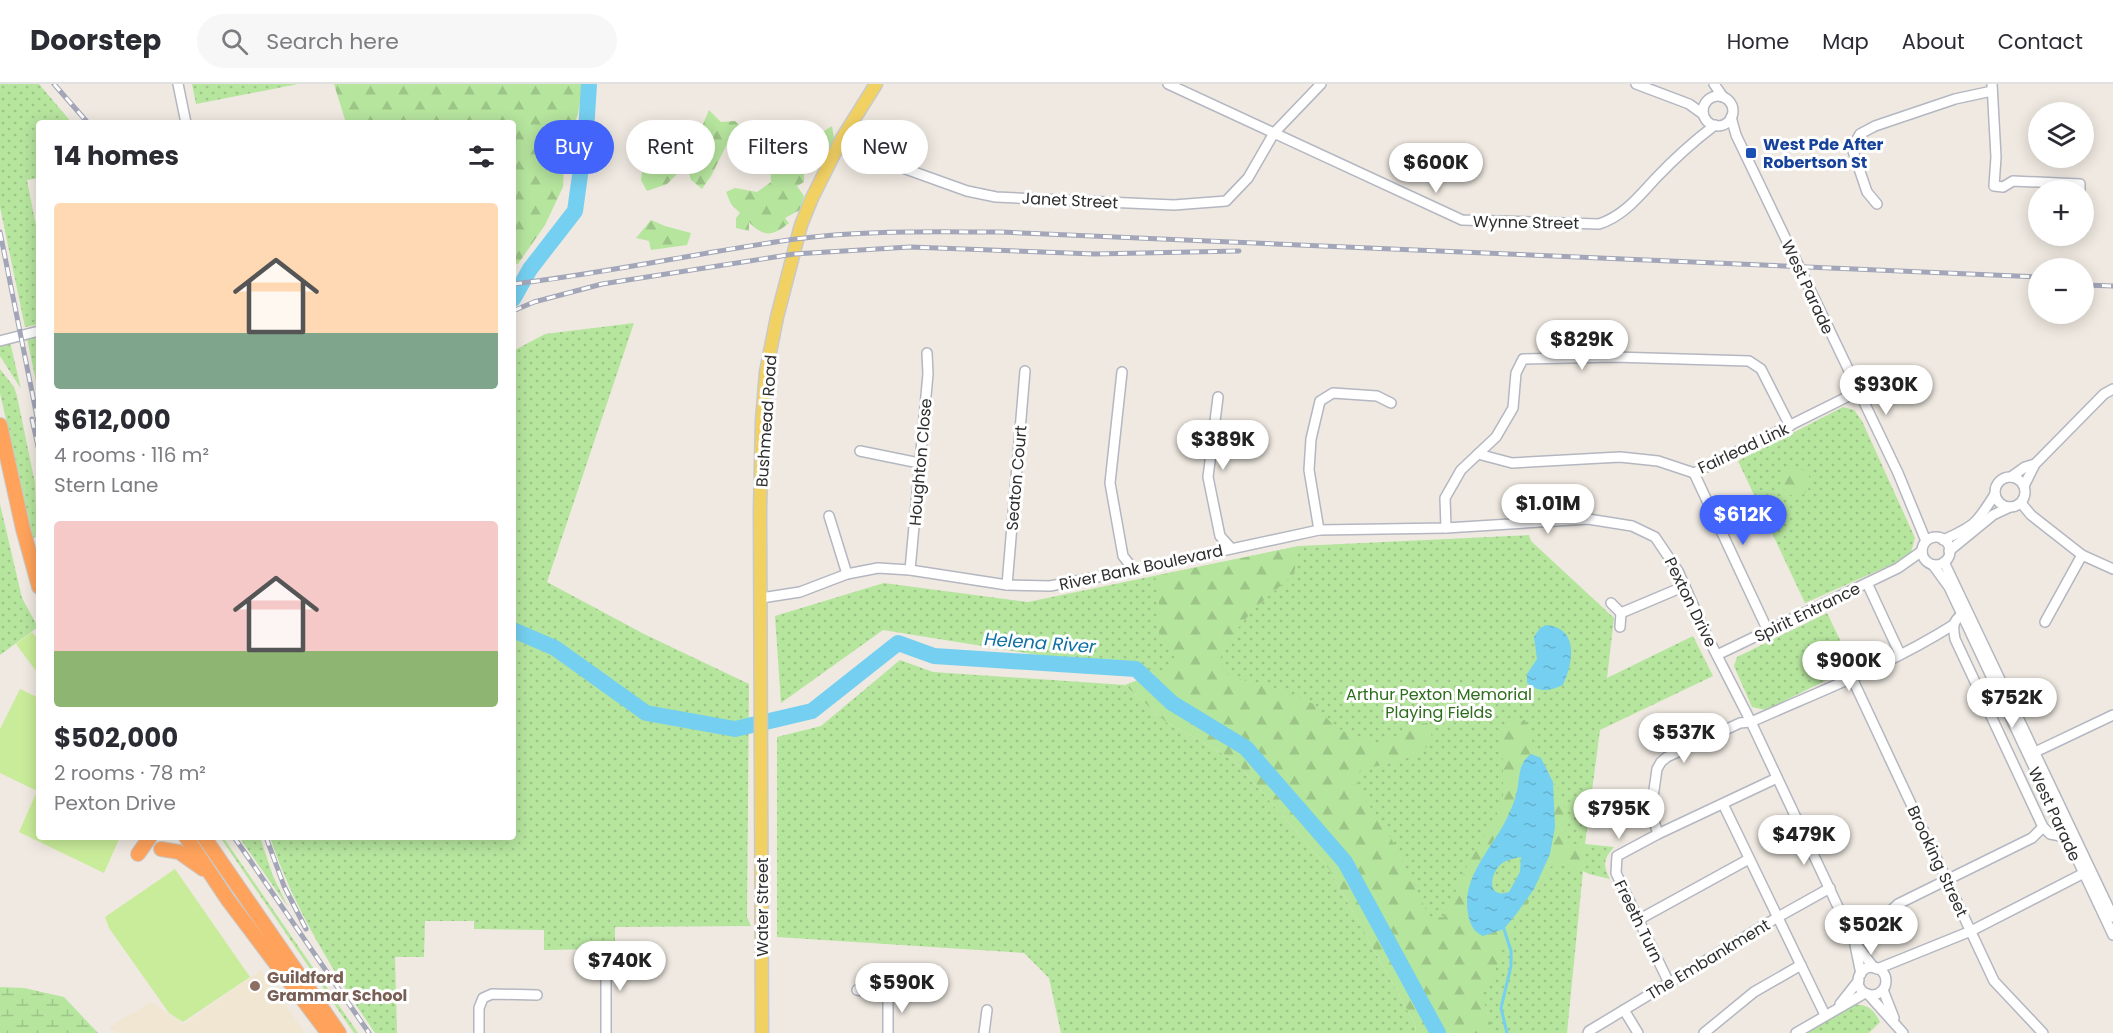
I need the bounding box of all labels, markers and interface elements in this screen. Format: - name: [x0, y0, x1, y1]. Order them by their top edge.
- search box: [197, 14, 617, 68]
- text: Doorstep: [30, 21, 161, 60]
- icon: search: [218, 25, 251, 58]
- text: Search here: [266, 26, 399, 57]
- text: Home: [1727, 27, 1789, 56]
- text: Map: [1822, 27, 1869, 56]
- text: About: [1902, 27, 1965, 56]
- text: Contact: [1998, 27, 2083, 56]
- map controls: [2028, 102, 2094, 324]
- button: layers: [2028, 102, 2094, 168]
- chip: Buy: [534, 120, 614, 174]
- chip: Rent: [626, 120, 715, 174]
- chip: Filters: [727, 120, 829, 174]
- chip: New: [841, 120, 928, 174]
- place label: West Pde After Robertson St: [1763, 133, 1884, 174]
- text: 14 homes: [54, 138, 179, 174]
- icon: filters: [465, 140, 498, 173]
- pin: $600K: [1394, 143, 1478, 194]
- marker: West Pde After Robertson St: [1744, 146, 1758, 160]
- text: $600K: [1403, 148, 1469, 176]
- button: +: [2028, 180, 2094, 246]
- street label: Janet Street: [1021, 186, 1119, 215]
- street label: Wynne Street: [1473, 210, 1579, 235]
- street label: West Parade: [1776, 236, 1839, 338]
- icon: home: [222, 242, 330, 350]
- button: −: [2028, 258, 2094, 324]
- pin: $829K: [1540, 320, 1624, 371]
- text: $829K: [1550, 325, 1614, 353]
- street label: Bushmead Road: [750, 354, 783, 488]
- pin: $930K: [1844, 365, 1928, 416]
- text: $930K: [1854, 370, 1918, 398]
- street label: Houghton Close: [903, 397, 938, 527]
- text: $612,000: [54, 402, 171, 438]
- street label: Fairlead Link: [1694, 417, 1793, 480]
- pin: $389K: [1181, 420, 1265, 471]
- street label: Seaton Court: [1000, 424, 1033, 532]
- text: $389K: [1191, 425, 1255, 453]
- text: 4 rooms · 116 m²: [54, 441, 209, 469]
- text: Stern Lane: [54, 471, 158, 499]
- pin: $1.01M: [1499, 484, 1597, 535]
- text: $1.01M: [1515, 489, 1581, 517]
- pin: $612K: [1701, 495, 1785, 546]
- text: $612K: [1714, 500, 1772, 528]
- street label: River Bank Boulevard: [1057, 539, 1225, 596]
- street label: Pexton Drive: [1659, 553, 1722, 651]
- icon: home: [222, 560, 330, 668]
- street label: Spirit Entrance: [1750, 577, 1864, 648]
- water label: Helena River: [984, 626, 1098, 659]
- pin: $900K: [1807, 641, 1891, 692]
- text: $900K: [1816, 646, 1882, 674]
- pin: $752K: [1970, 678, 2054, 729]
- park label: Arthur Pexton Memorial Playing Fields: [1346, 683, 1532, 724]
- text: $752K: [1981, 683, 2043, 711]
- pin: $537K: [1642, 713, 1726, 764]
- text: $537K: [1653, 718, 1715, 746]
- text: $502,000: [54, 720, 178, 756]
- text: 2 rooms · 78 m²: [54, 759, 206, 787]
- street label: West Parade: [2023, 763, 2086, 865]
- text: Pexton Drive: [54, 789, 176, 817]
- pin: $795K: [1577, 789, 1661, 840]
- text: $795K: [1587, 794, 1651, 822]
- street label: Brooking Street: [1902, 802, 1974, 921]
- pin: $479K: [1762, 815, 1846, 866]
- text: $479K: [1772, 820, 1836, 848]
- street label: Water Street: [751, 857, 774, 957]
- street label: Freeth Turn: [1609, 876, 1668, 966]
- pin: $502K: [1829, 905, 1913, 956]
- text: $502K: [1839, 910, 1903, 938]
- street label: The Embankment: [1642, 913, 1774, 1005]
- pin: $740K: [578, 941, 662, 992]
- text: $740K: [588, 946, 652, 974]
- pin: $590K: [860, 963, 944, 1014]
- place label: Guildford Grammar School: [267, 966, 407, 1007]
- text: $590K: [869, 968, 935, 996]
- marker: Guildford Grammar School: [248, 979, 262, 993]

